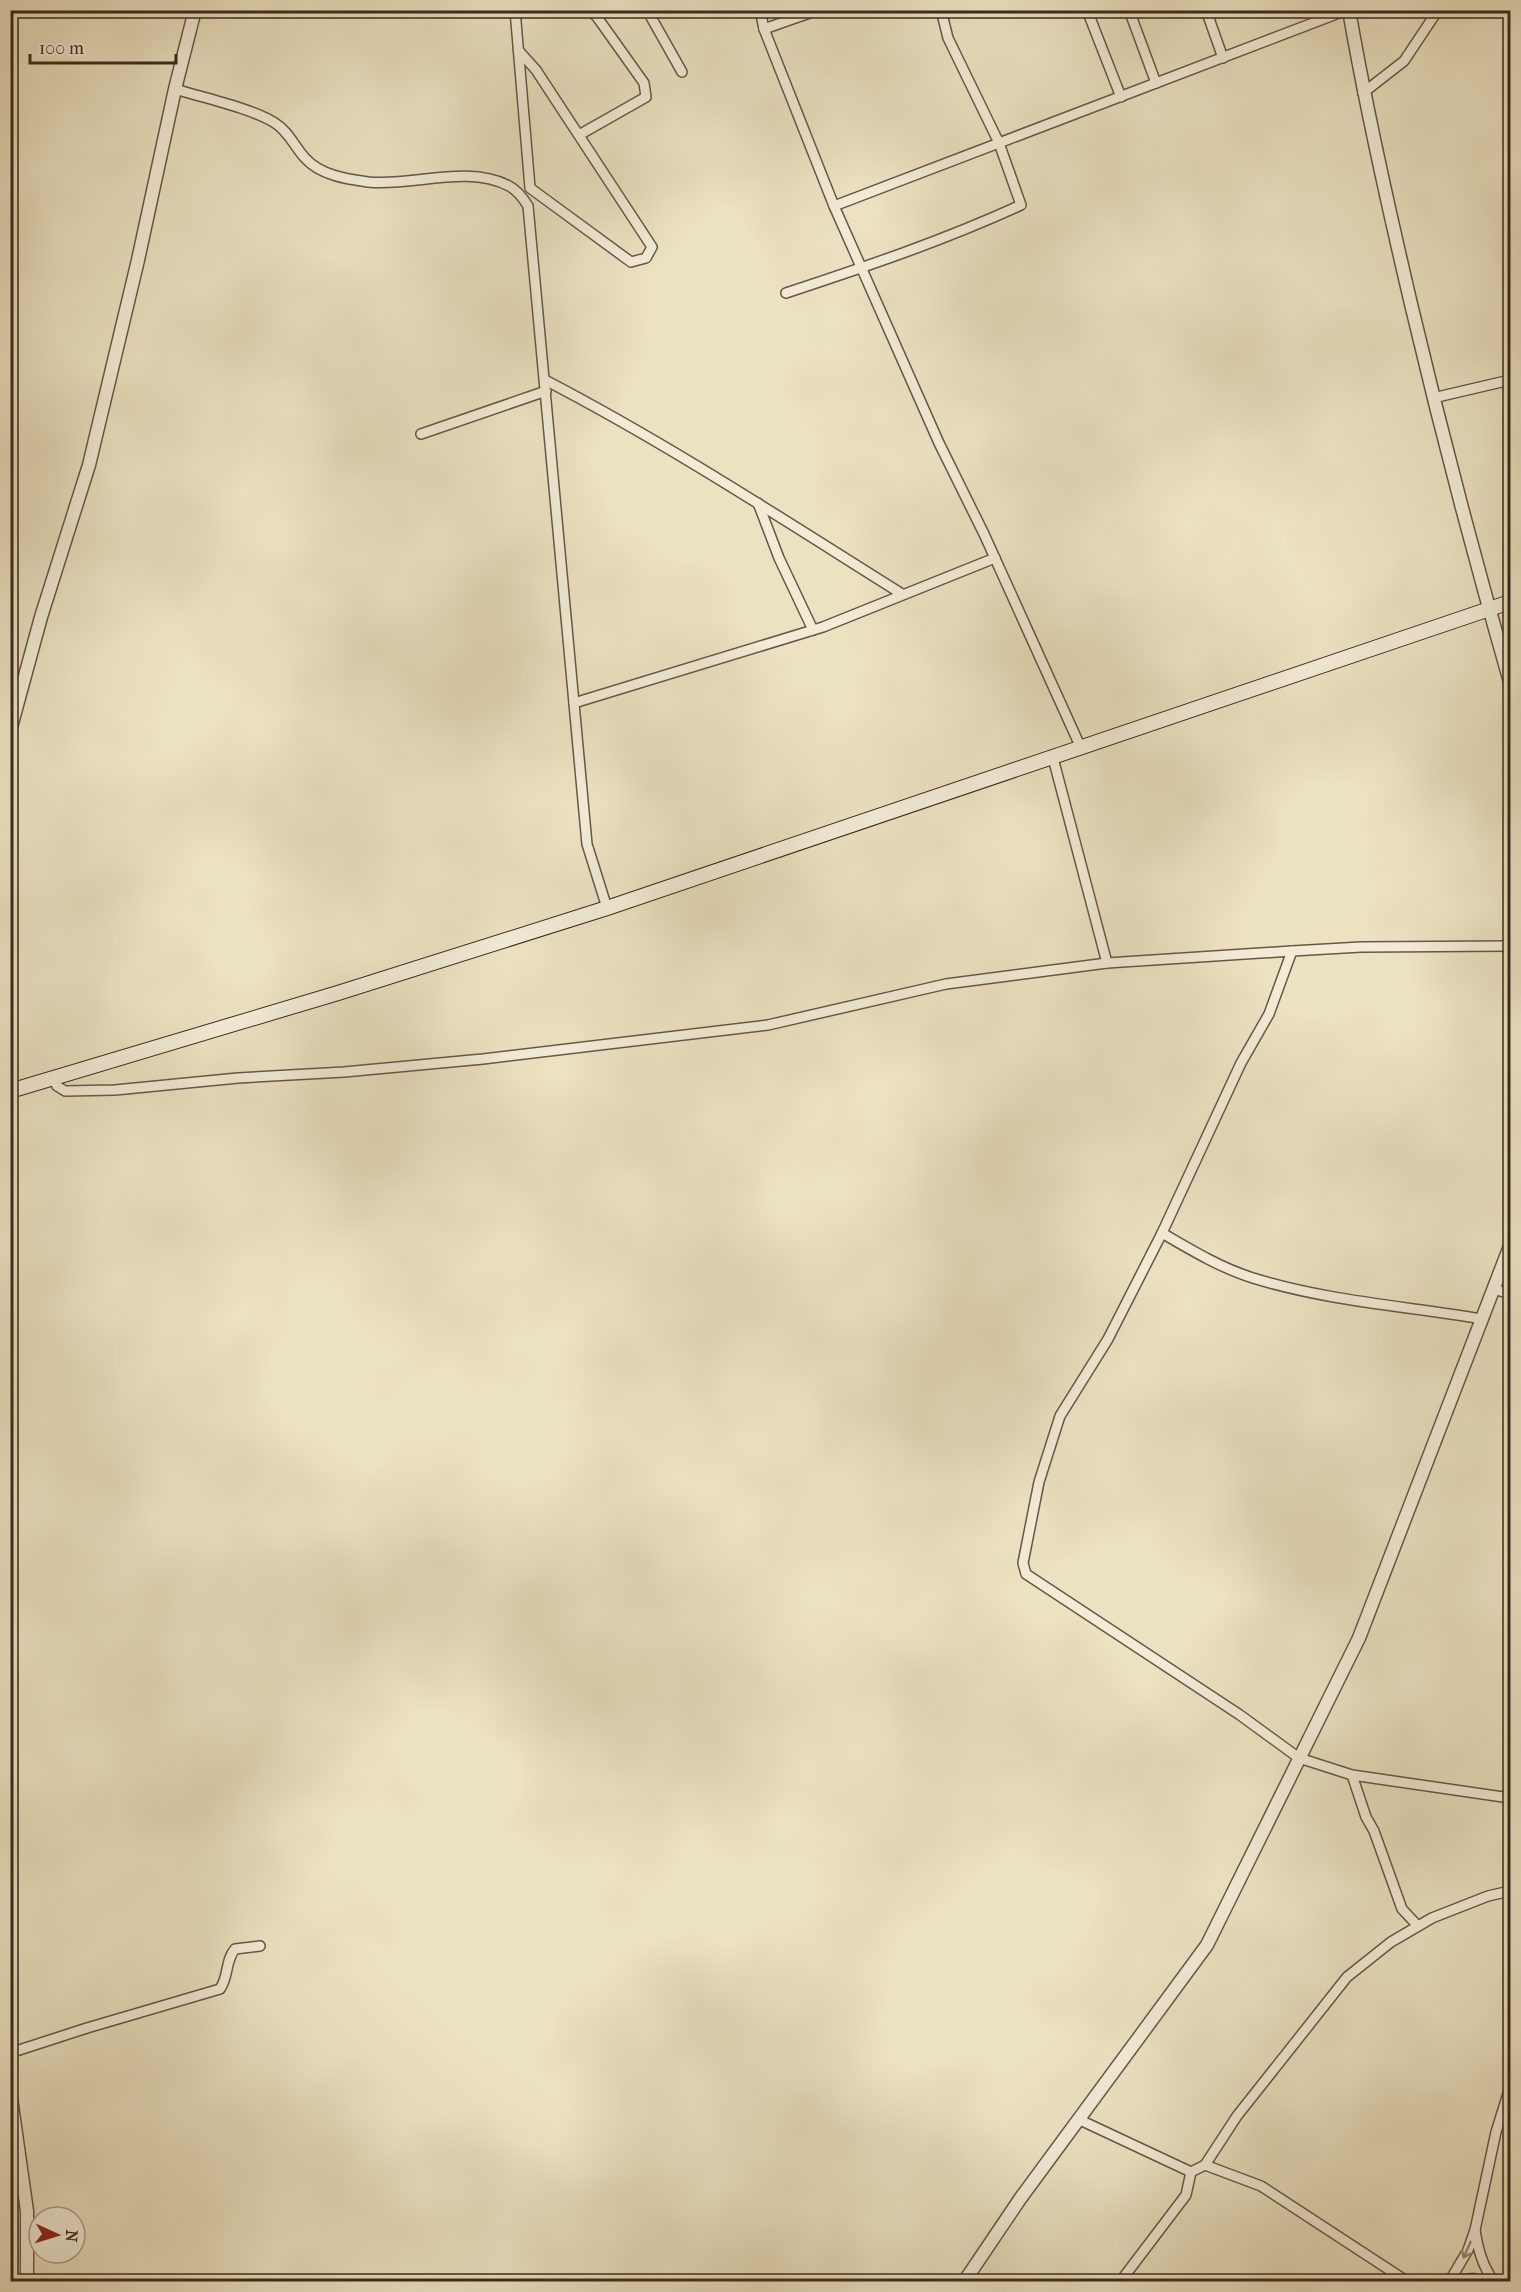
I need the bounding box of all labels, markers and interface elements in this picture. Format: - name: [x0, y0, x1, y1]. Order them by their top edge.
- scale bar: [30, 27, 176, 65]
- text: 100 m: [39, 38, 84, 59]
- north arrow: [27, 2205, 87, 2265]
- text: N: [62, 2229, 81, 2244]
- one-way arrow: [1461, 2241, 1472, 2259]

